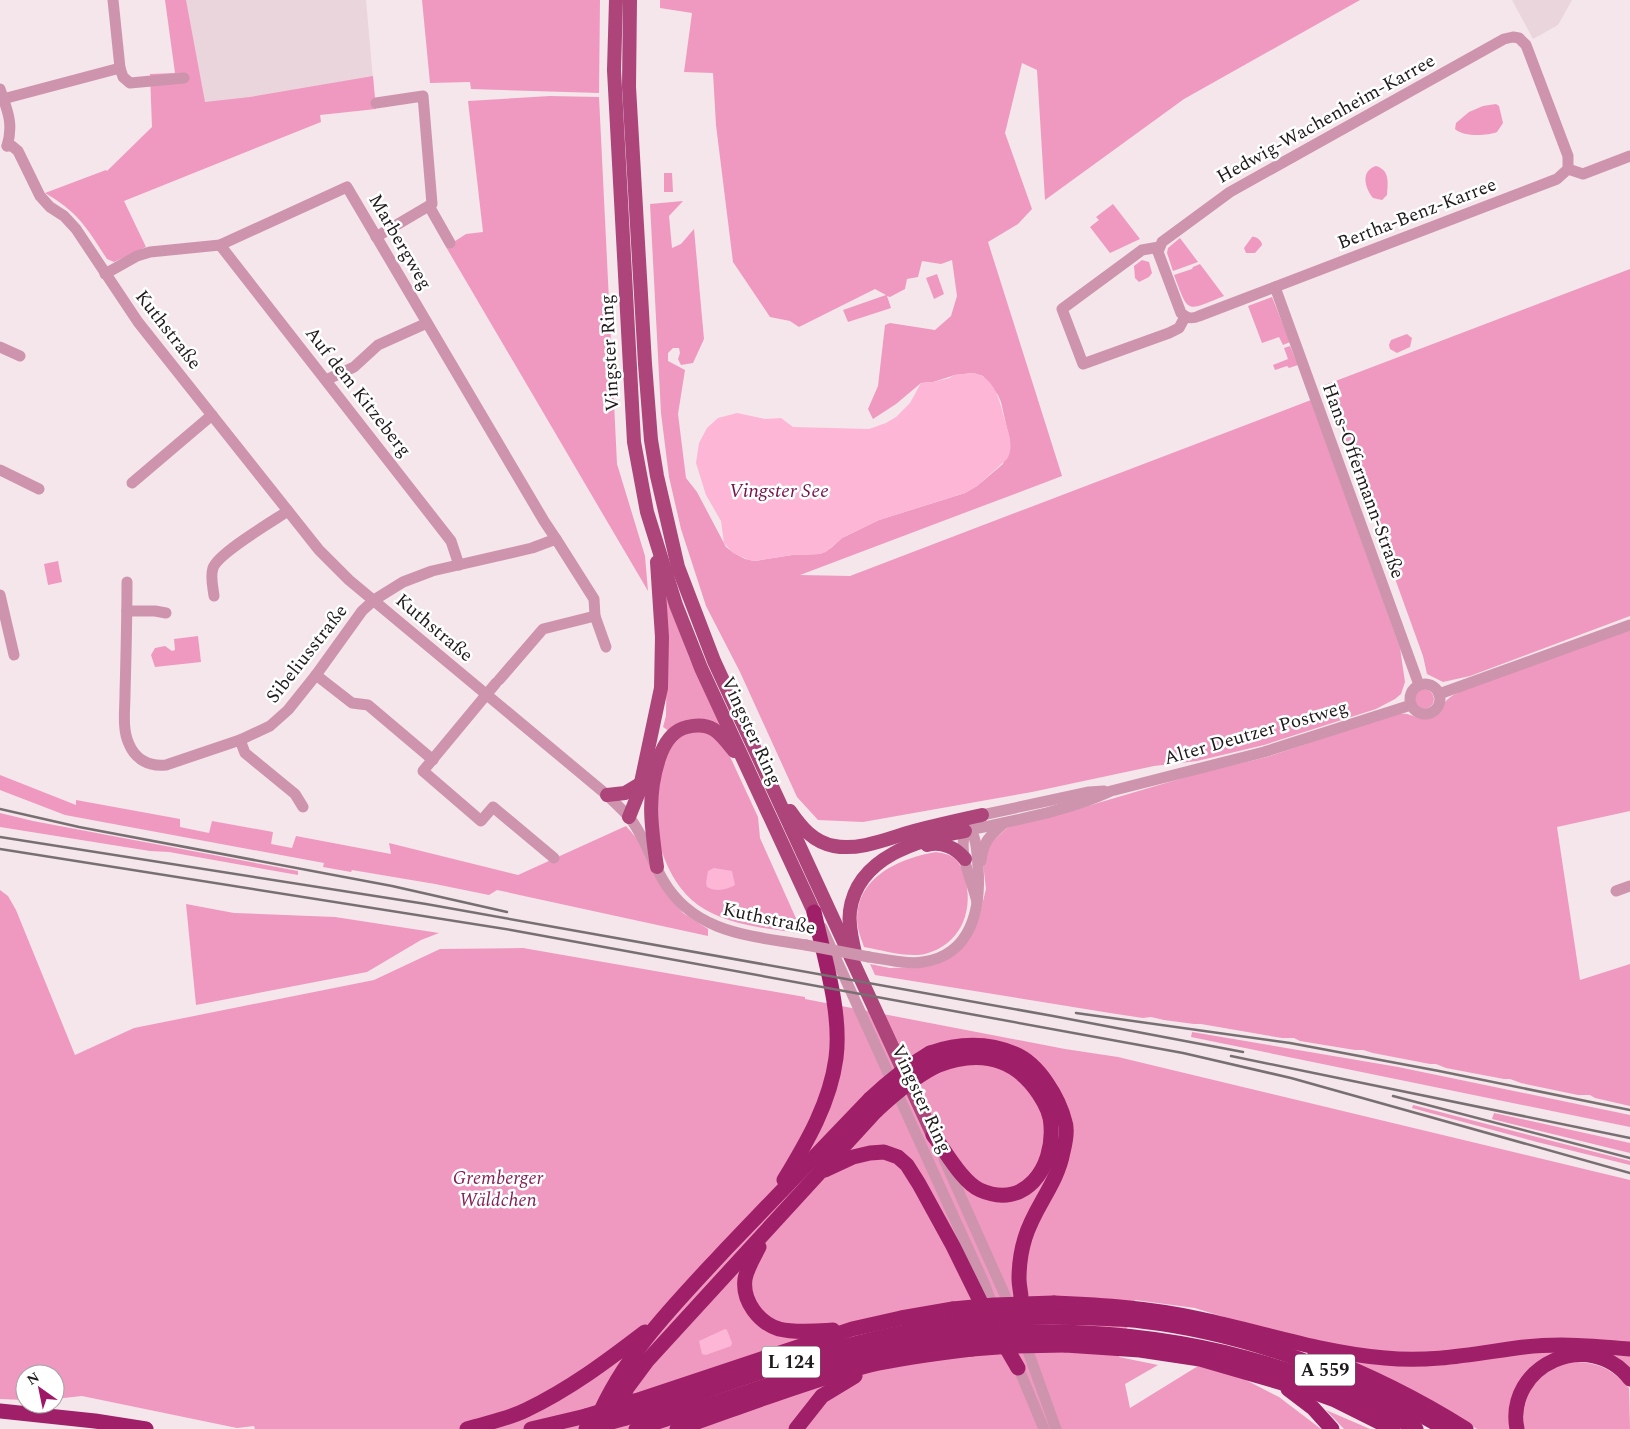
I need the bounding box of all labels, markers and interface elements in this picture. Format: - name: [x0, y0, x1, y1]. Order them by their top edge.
- street label: Hedwig-Wachenheim-Karree: [1211, 47, 1441, 191]
- street label: Bertha-Benz-Karree: [1333, 170, 1501, 258]
- street label: Marbergweg: [361, 189, 439, 295]
- street label: Kuthstraße: [128, 284, 208, 376]
- street label: Vingster Ring: [592, 294, 628, 412]
- street label: Auf dem Kitzeberg: [298, 320, 418, 464]
- street label: Hans-Offermann-Straße: [1314, 379, 1412, 583]
- water label: Vingster See: [729, 476, 829, 506]
- street label: Kuthstraße: [389, 587, 479, 669]
- street label: Sibeliusstraße: [259, 598, 355, 710]
- street label: Vingster Ring: [713, 672, 789, 790]
- street label: Alter Deutzer Postweg: [1161, 693, 1351, 773]
- street label: Kuthstraße: [720, 895, 818, 943]
- street label: Vingster Ring: [883, 1040, 959, 1158]
- park label: Gremberger Wäldchen: [453, 1164, 544, 1215]
- road number: L 124: [762, 1346, 820, 1378]
- road number: A 559: [1295, 1354, 1355, 1386]
- north arrow: [15, 1364, 65, 1414]
- text: N: [23, 1367, 44, 1390]

